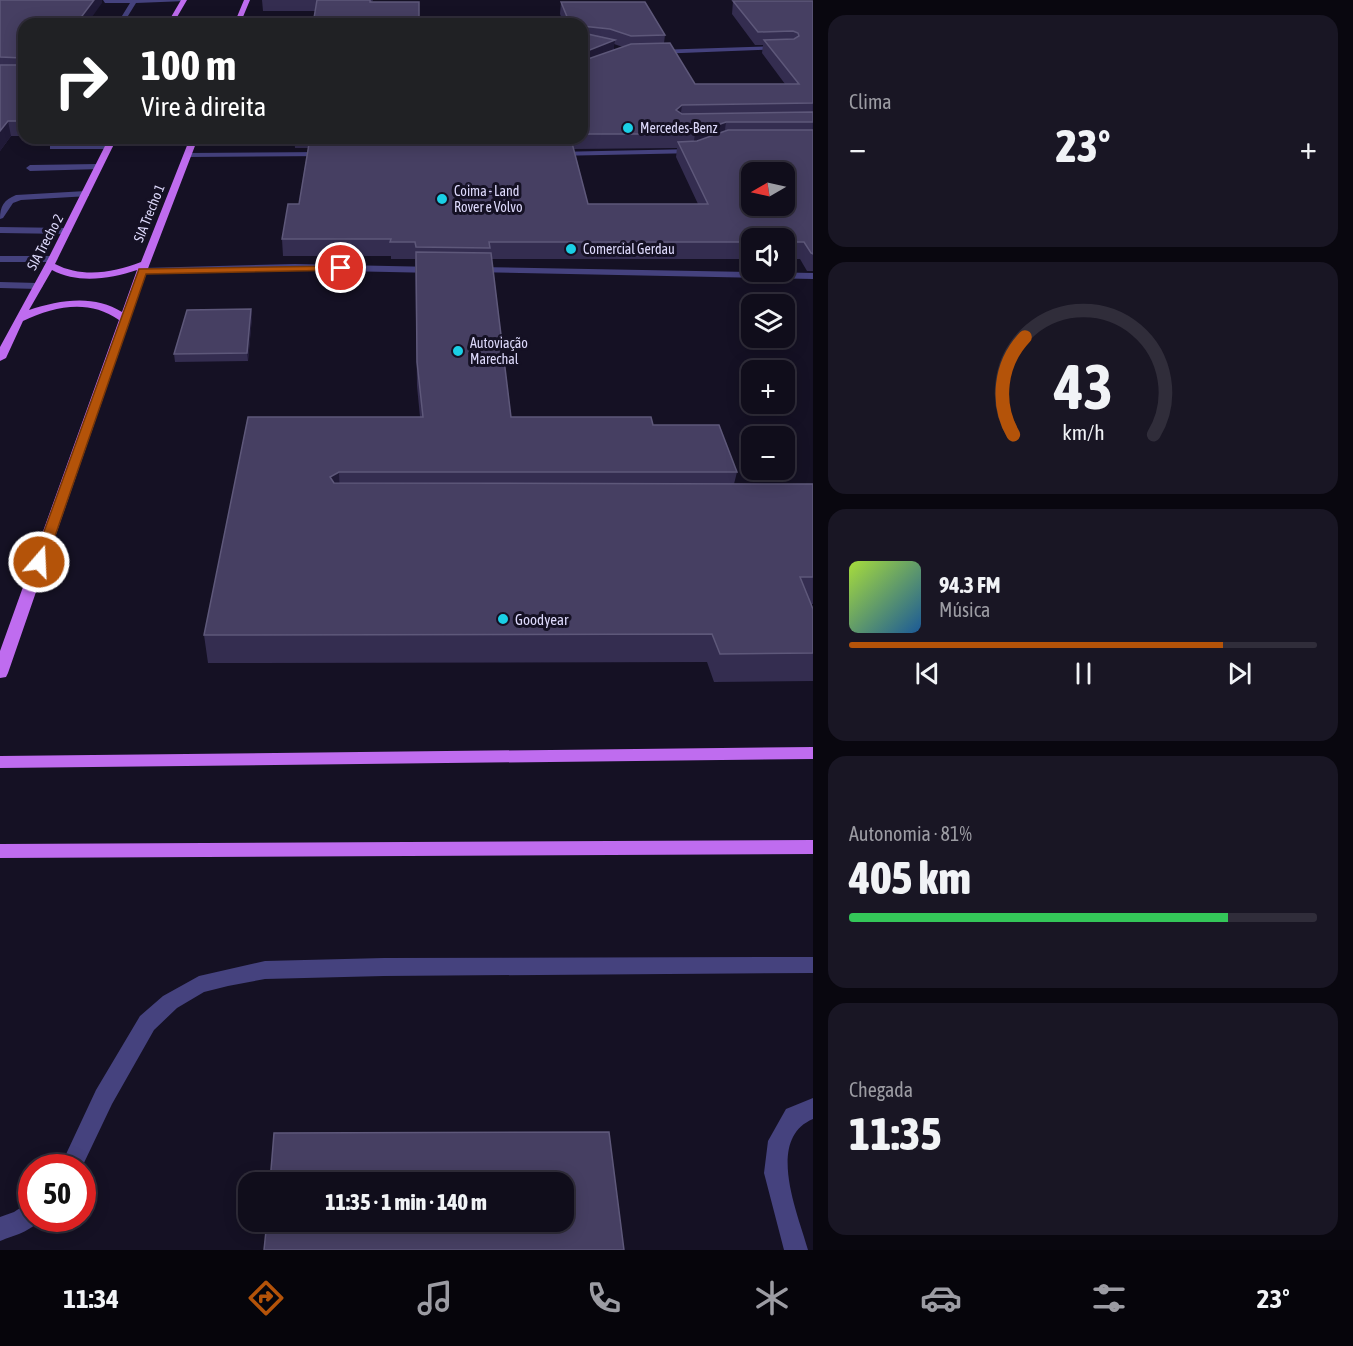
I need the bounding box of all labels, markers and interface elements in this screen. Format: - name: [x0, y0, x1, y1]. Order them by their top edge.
- text: 100 m: [141, 41, 236, 89]
- icon: right: [42, 42, 120, 120]
- text: Clima: [849, 90, 892, 113]
- text: Vire à direita: [141, 91, 266, 122]
- place label: Mercedes-Benz: [640, 120, 718, 136]
- text: 23°: [1056, 120, 1110, 172]
- marker: Mercedes-Benz: [621, 121, 635, 135]
- text: −: [849, 128, 866, 166]
- text: +: [1300, 128, 1317, 166]
- north arrow: [741, 162, 795, 216]
- map controls: [741, 162, 795, 480]
- street label: SIA Trecho 1: [130, 182, 168, 244]
- place label: Coima - Land Rover e Volvo: [454, 183, 523, 215]
- marker: Coima - Land Rover e Volvo: [435, 192, 449, 206]
- street label: SIA Trecho 2: [24, 211, 66, 273]
- button: sound: [741, 228, 795, 282]
- place label: Comercial Gerdau: [583, 241, 675, 257]
- pin: [315, 242, 366, 293]
- marker: Comercial Gerdau: [564, 242, 578, 256]
- icon: arrive: [324, 251, 357, 284]
- button: layers: [741, 294, 795, 348]
- place label: Autoviação Marechal: [470, 335, 528, 367]
- marker: Autoviação Marechal: [451, 344, 465, 358]
- text: 43: [1053, 351, 1112, 422]
- button: +: [741, 360, 795, 414]
- text: km/h: [1062, 420, 1104, 445]
- button: −: [741, 426, 795, 480]
- position arrow: [7, 530, 71, 594]
- text: 94.3 FM: [939, 572, 1001, 598]
- text: Música: [939, 598, 990, 621]
- place label: Goodyear: [515, 611, 569, 628]
- marker: Goodyear: [496, 612, 510, 626]
- icon: previous: [911, 657, 944, 690]
- icon: pause: [1067, 657, 1100, 690]
- icon: next: [1223, 657, 1256, 690]
- text: Autonomia · 81%: [849, 822, 972, 845]
- text: 405 km: [849, 852, 971, 904]
- text: Chegada: [849, 1078, 913, 1101]
- text: 11:35: [849, 1108, 942, 1160]
- speed limit sign: 50: [18, 1154, 96, 1232]
- text: 11:35 · 1 min · 140 m: [325, 1189, 487, 1215]
- icon: directions: [245, 1277, 287, 1319]
- icon: music: [414, 1277, 456, 1319]
- icon: phone: [583, 1277, 625, 1319]
- icon: climate: [751, 1277, 793, 1319]
- icon: car: [920, 1277, 962, 1319]
- icon: filters: [1088, 1277, 1130, 1319]
- text: 11:34: [63, 1283, 119, 1314]
- text: 23°: [1257, 1283, 1290, 1314]

